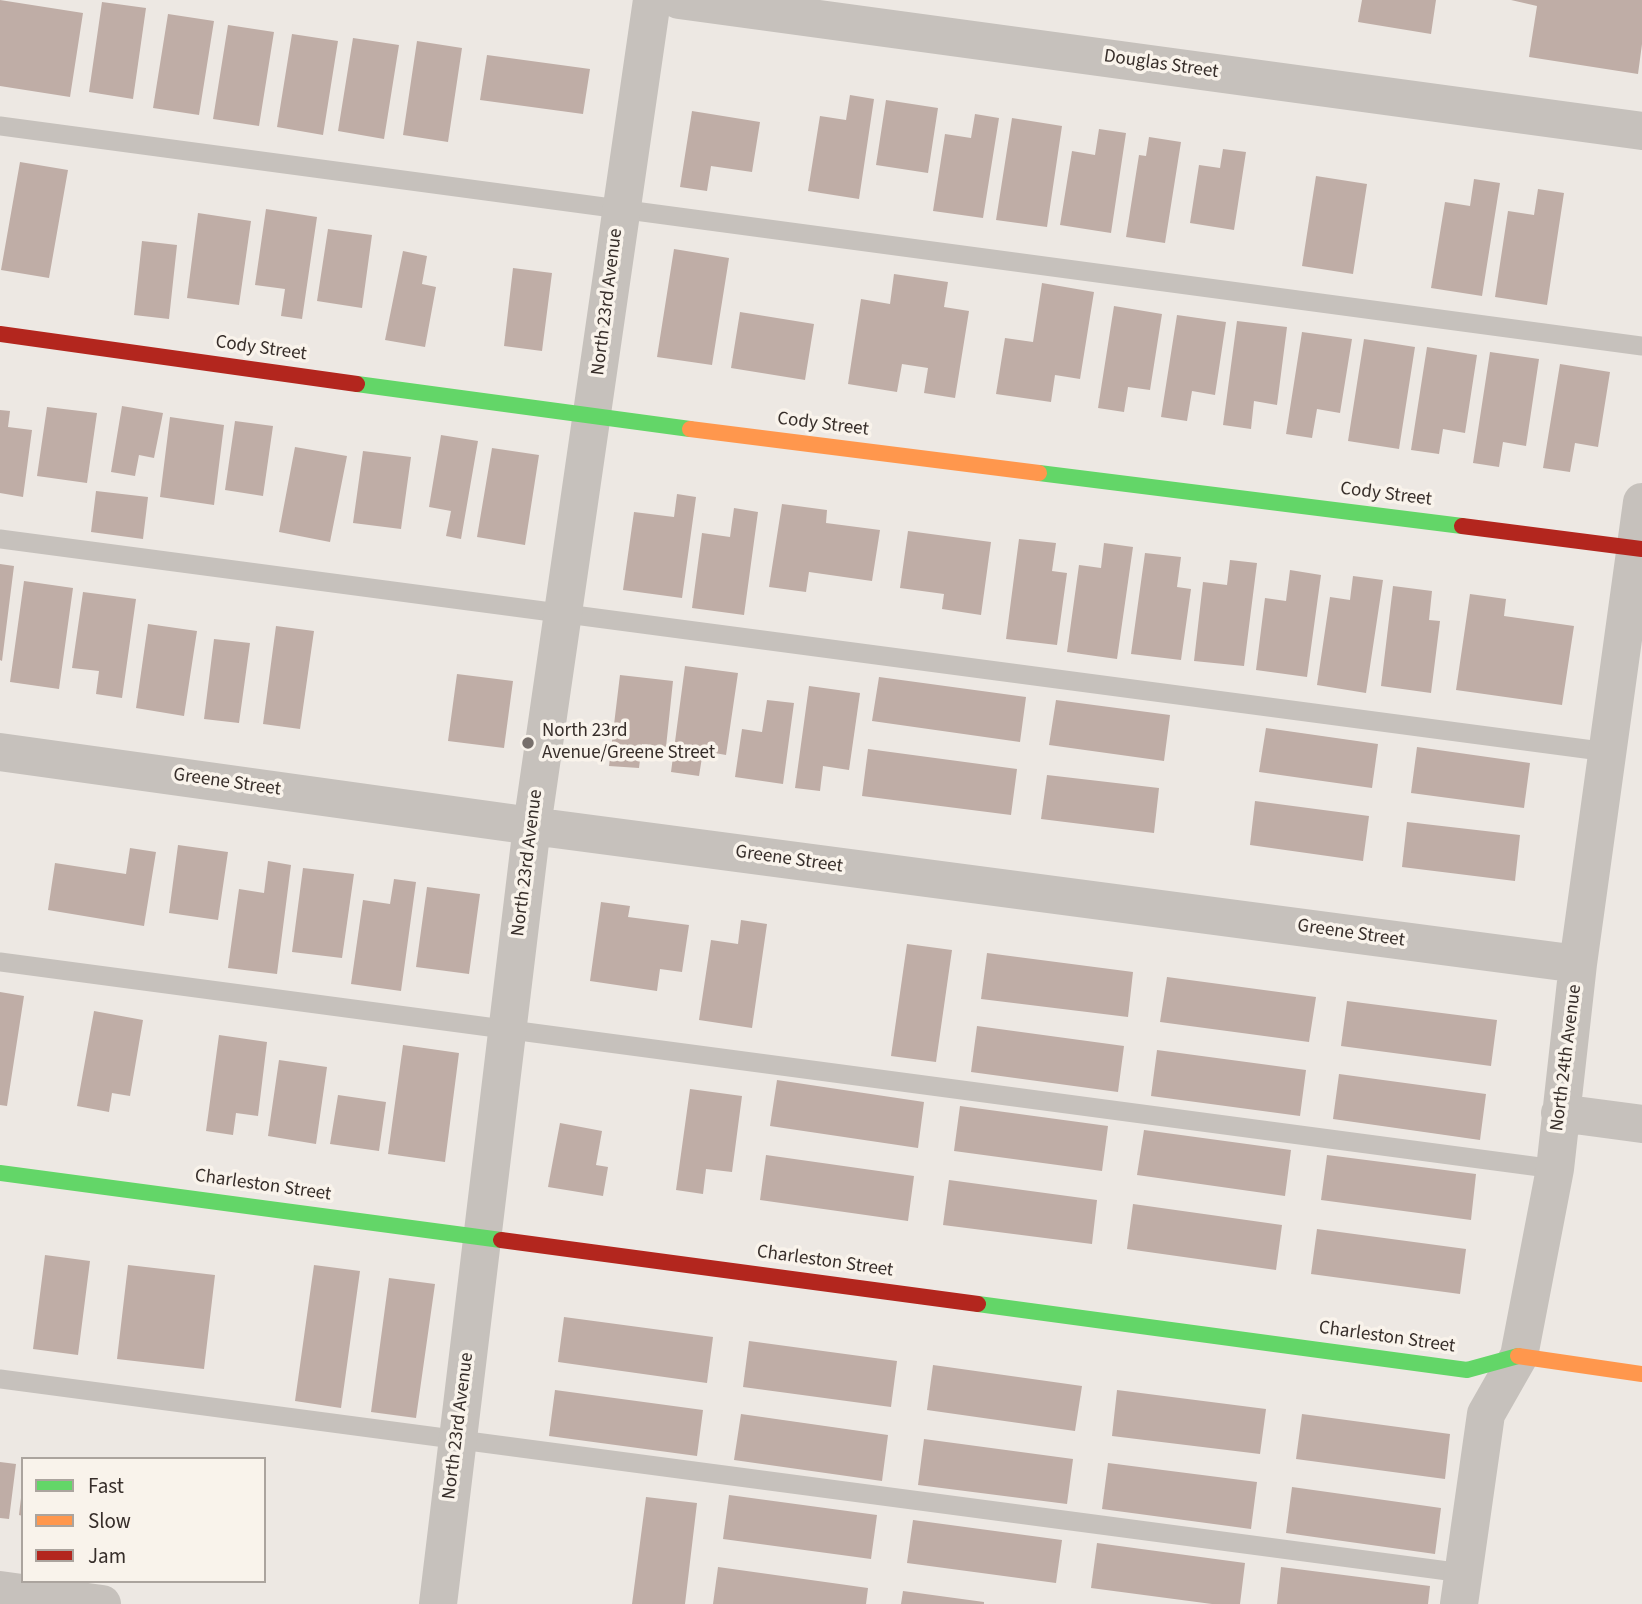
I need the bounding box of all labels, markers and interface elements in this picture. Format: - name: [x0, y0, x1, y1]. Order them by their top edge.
- street label: Douglas Street: [1102, 46, 1220, 84]
- street label: North 23rd Avenue: [588, 227, 628, 377]
- street label: Cody Street: [214, 331, 308, 367]
- street label: Cody Street: [776, 408, 870, 442]
- street label: Cody Street: [1339, 478, 1433, 512]
- place label: North 23rd Avenue/Greene Street: [542, 721, 715, 765]
- marker: North 23rd Avenue/Greene Street: [520, 735, 536, 751]
- street label: Greene Street: [172, 764, 282, 802]
- street label: North 23rd Avenue: [508, 788, 548, 938]
- street label: Greene Street: [734, 841, 844, 879]
- street label: Greene Street: [1296, 915, 1406, 953]
- street label: North 24th Avenue: [1547, 983, 1587, 1133]
- street label: Charleston Street: [193, 1165, 333, 1207]
- street label: Charleston Street: [755, 1241, 895, 1283]
- street label: Charleston Street: [1317, 1317, 1457, 1359]
- street label: North 23rd Avenue: [439, 1351, 479, 1501]
- legend: [21, 1457, 266, 1583]
- text: Fast: [88, 1471, 124, 1501]
- text: Slow: [88, 1506, 131, 1536]
- text: Jam: [88, 1541, 126, 1571]

